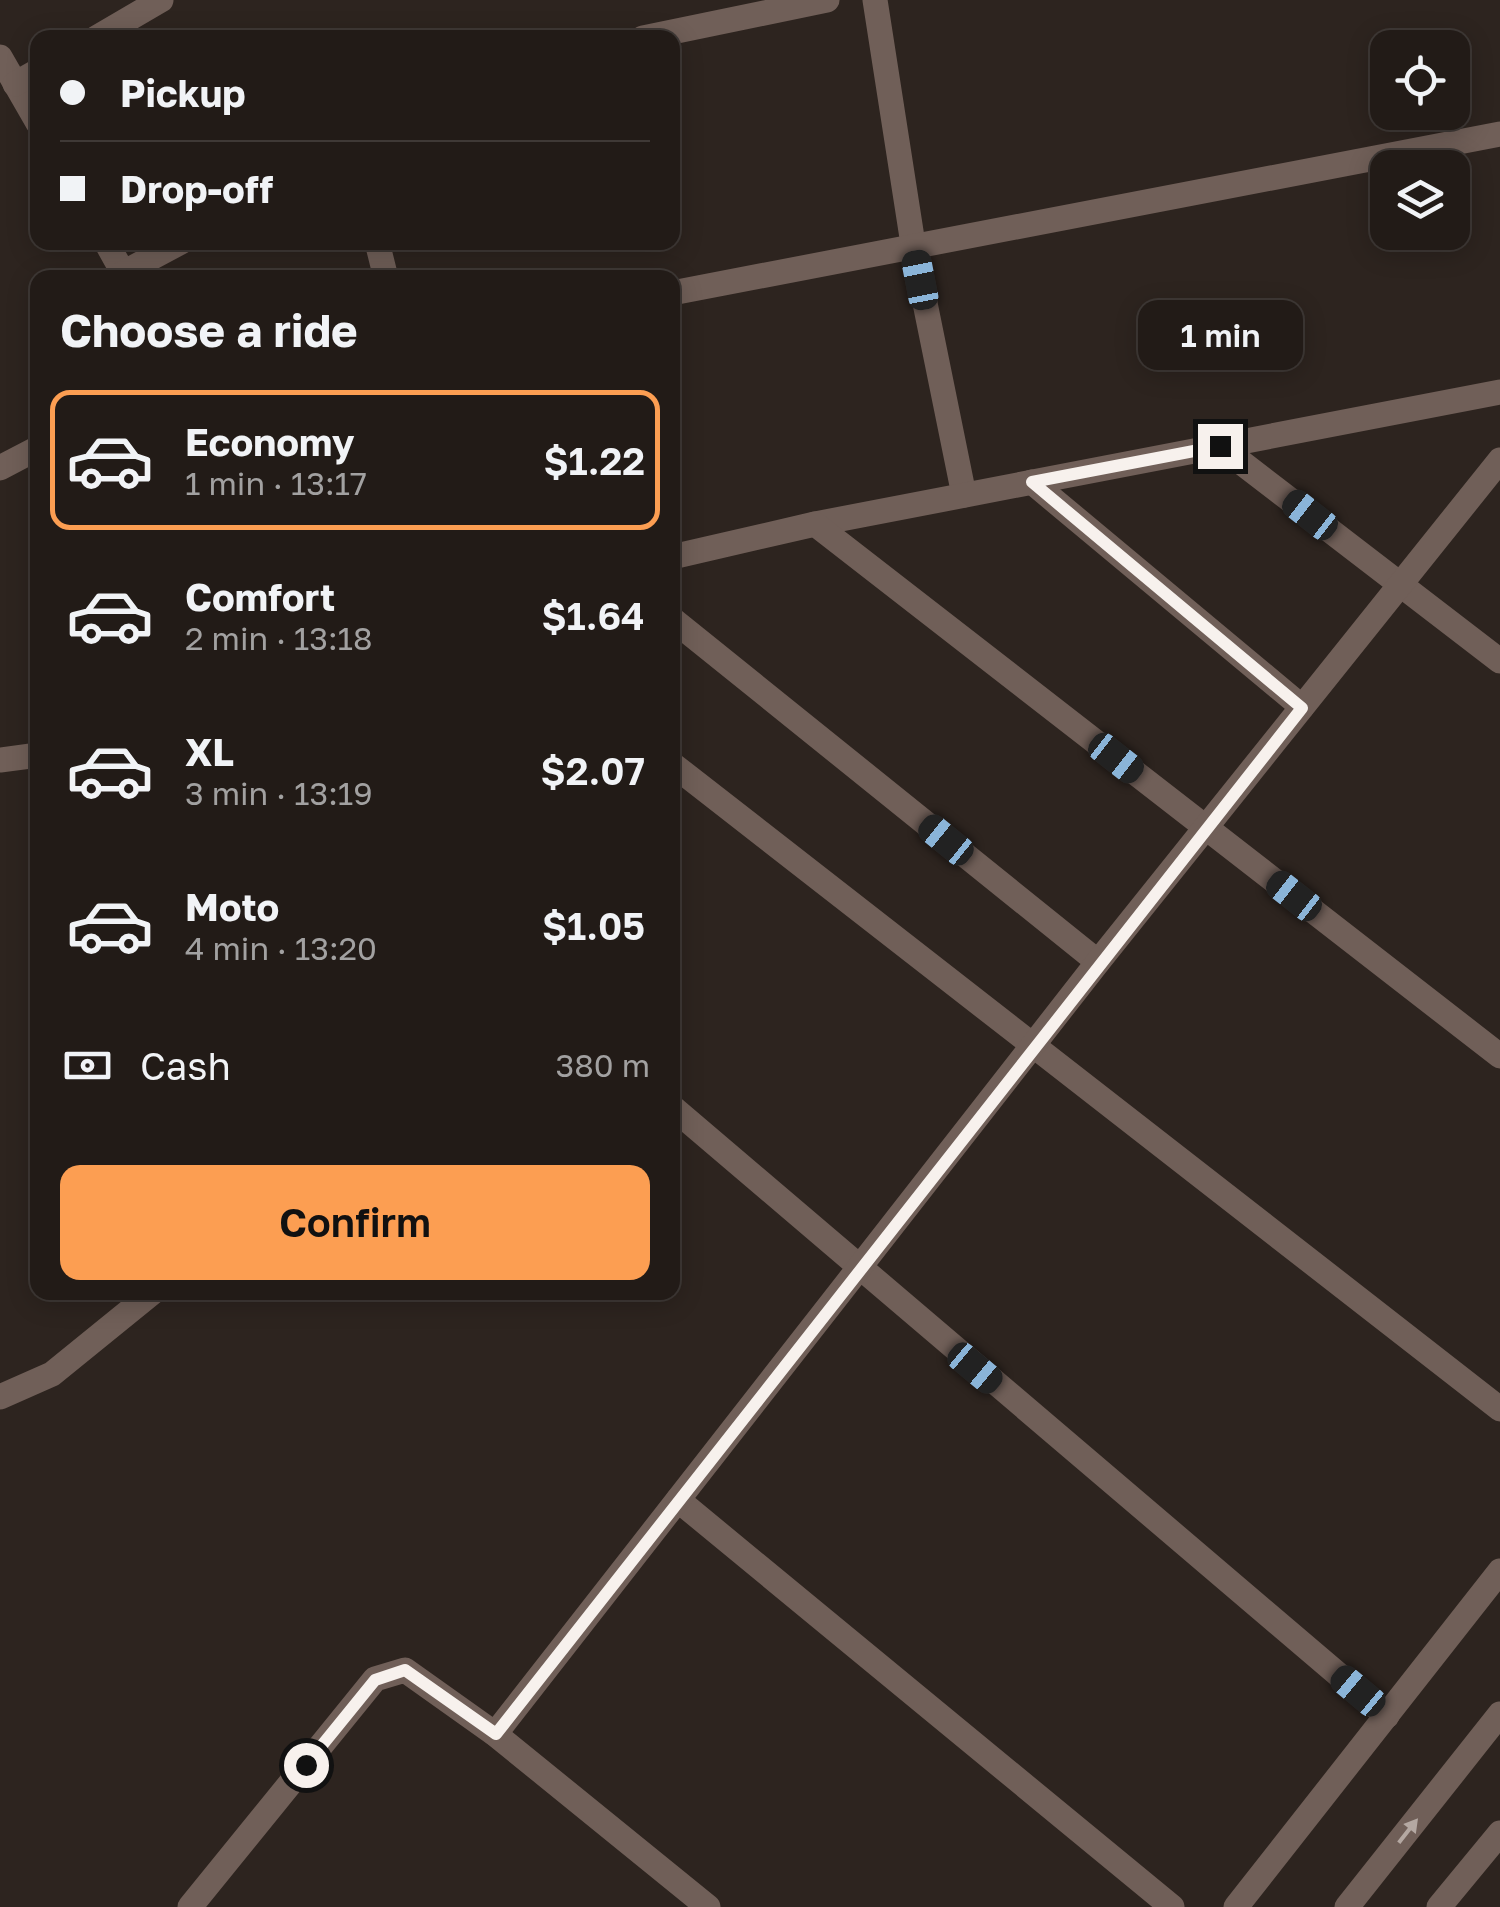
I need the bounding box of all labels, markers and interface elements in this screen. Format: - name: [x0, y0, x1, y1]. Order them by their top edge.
- map controls: [1370, 30, 1470, 250]
- button: locate: [1370, 30, 1470, 130]
- text: Pickup: [120, 70, 246, 115]
- button: layers: [1370, 150, 1470, 250]
- text: Drop-off: [120, 166, 273, 211]
- car: [900, 248, 940, 312]
- callout: 1 min: [1138, 301, 1302, 371]
- text: Choose a ride: [60, 303, 358, 357]
- text: 1 min: [1180, 316, 1261, 354]
- icon: car: [65, 415, 155, 505]
- text: Economy: [185, 419, 354, 464]
- route end: [1198, 424, 1243, 469]
- text: $1.22: [544, 438, 645, 483]
- text: 1 min · 13:17: [185, 464, 367, 502]
- car: [1277, 485, 1343, 545]
- icon: car: [65, 570, 155, 660]
- text: Comfort: [185, 574, 335, 619]
- text: $1.64: [541, 593, 645, 638]
- text: 2 min · 13:18: [185, 619, 373, 657]
- icon: car: [65, 725, 155, 815]
- car: [1083, 728, 1149, 788]
- text: XL: [185, 729, 234, 774]
- text: $2.07: [541, 748, 645, 793]
- text: 3 min · 13:19: [185, 774, 373, 812]
- car: [913, 809, 979, 871]
- car: [1261, 866, 1327, 926]
- icon: car: [65, 880, 155, 970]
- text: Moto: [185, 884, 279, 929]
- text: $1.05: [542, 903, 645, 948]
- text: 4 min · 13:20: [185, 929, 377, 967]
- icon: cash: [60, 1038, 115, 1093]
- text: Cash: [140, 1043, 231, 1088]
- text: 380 m: [556, 1046, 650, 1084]
- button: Confirm: [60, 1165, 650, 1280]
- car: [942, 1337, 1008, 1399]
- car: [1325, 1660, 1391, 1722]
- route start: [284, 1743, 329, 1788]
- one-way arrow: [1397, 1818, 1418, 1843]

